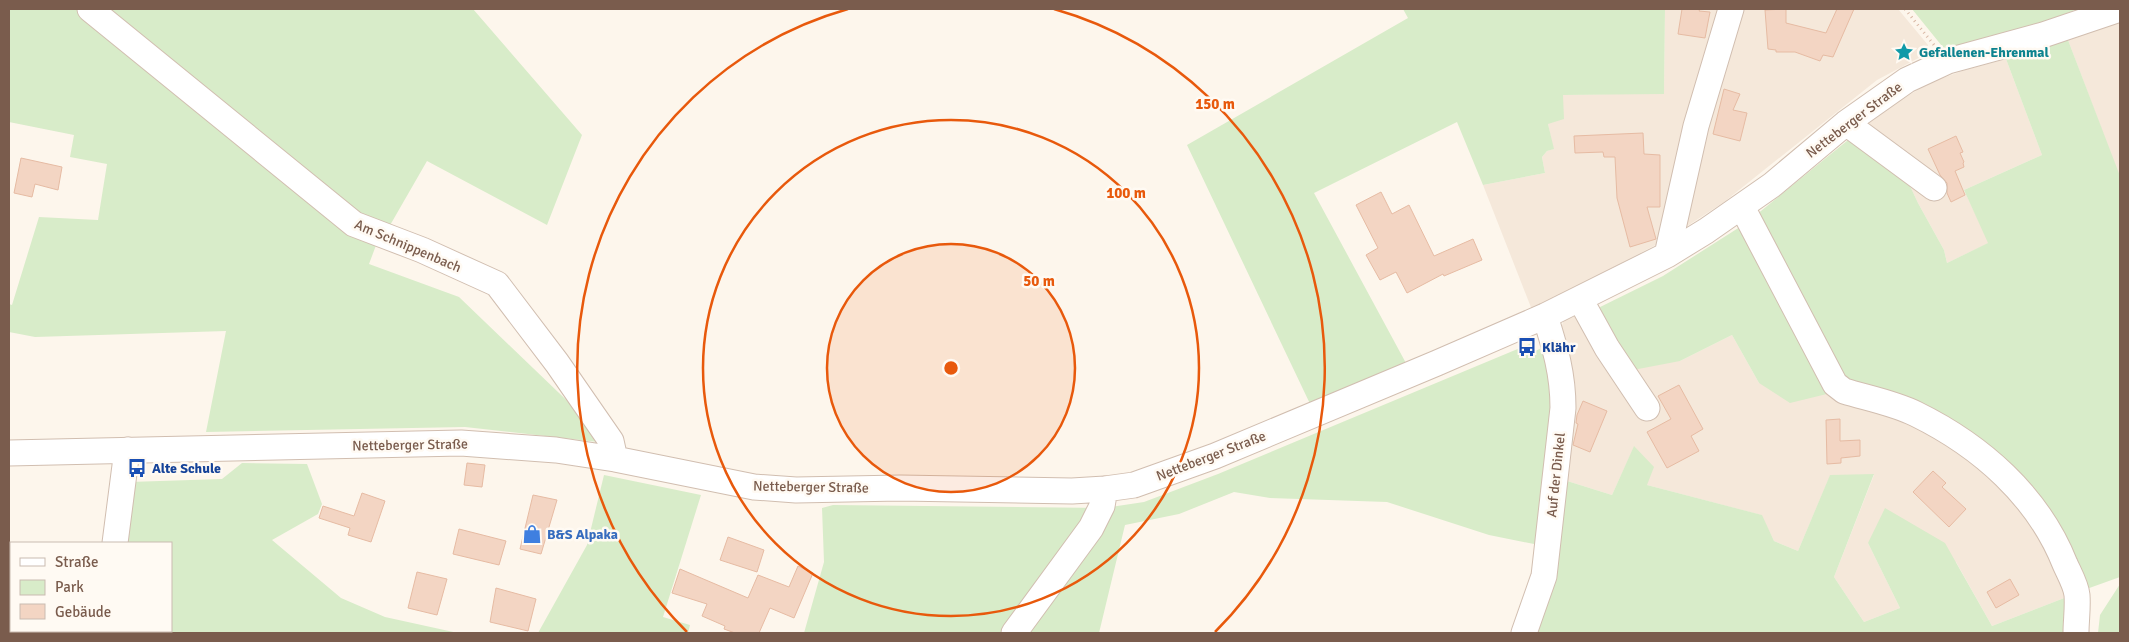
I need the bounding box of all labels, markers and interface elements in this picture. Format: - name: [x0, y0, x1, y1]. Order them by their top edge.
- place icon: Gefallenen-Ehrenmal: [1893, 41, 1915, 63]
- place label: Gefallenen-Ehrenmal: [1919, 44, 2049, 61]
- street label: Netteberger Straße: [1803, 78, 1905, 162]
- text: 150 m: [1195, 95, 1235, 113]
- text: 100 m: [1106, 184, 1146, 202]
- street label: Am Schnippenbach: [352, 216, 464, 276]
- text: 50 m: [1023, 272, 1055, 290]
- bus stop icon: Klähr: [1516, 336, 1538, 358]
- place label: Klähr: [1542, 339, 1576, 356]
- centre of rings: [942, 359, 960, 377]
- street label: Netteberger Straße: [1154, 427, 1268, 485]
- street label: Auf der Dinkel: [1543, 432, 1569, 518]
- street label: Netteberger Straße: [352, 435, 468, 455]
- bus stop icon: Alte Schule: [126, 457, 148, 479]
- place label: Alte Schule: [152, 460, 221, 477]
- street label: Netteberger Straße: [753, 477, 869, 497]
- shop icon: B&S Alpaka: [521, 523, 543, 545]
- place label: B&S Alpaka: [547, 526, 618, 543]
- legend: [10, 542, 172, 632]
- text: Straße: [55, 553, 99, 571]
- text: Park: [55, 578, 84, 596]
- text: Gebäude: [55, 603, 111, 621]

